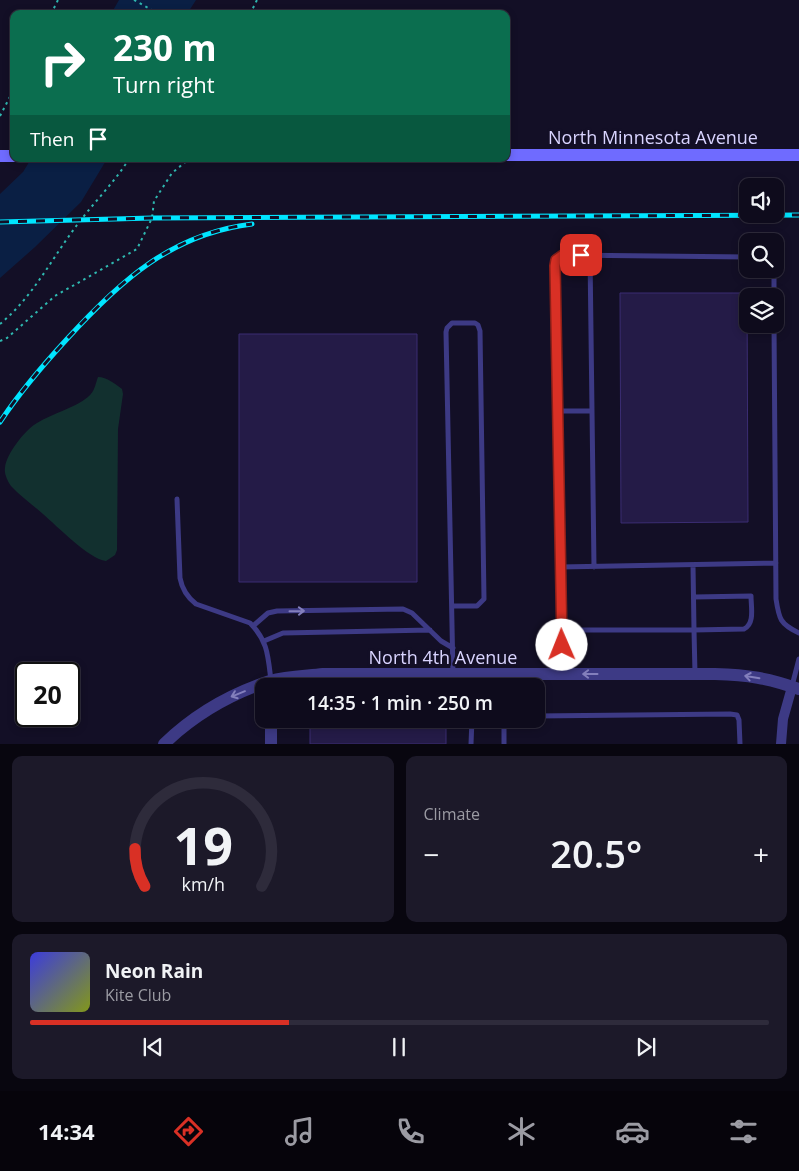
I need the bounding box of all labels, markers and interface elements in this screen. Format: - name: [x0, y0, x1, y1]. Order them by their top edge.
- text: 230 m: [113, 24, 217, 71]
- icon: right: [30, 30, 95, 95]
- text: Turn right: [113, 69, 215, 99]
- icon: arrive: [84, 125, 112, 153]
- street label: North Minnesota Avenue: [548, 125, 758, 149]
- text: Then: [30, 126, 74, 152]
- map controls: [739, 178, 784, 333]
- button: sound: [739, 178, 784, 223]
- button: search: [739, 233, 784, 278]
- pin: [560, 234, 602, 276]
- icon: arrive: [567, 241, 595, 269]
- button: layers: [739, 288, 784, 333]
- one-way arrow: [288, 606, 304, 615]
- position arrow: [535, 618, 587, 670]
- street label: North 4th Avenue: [369, 645, 517, 669]
- speed limit sign: 20: [15, 662, 80, 727]
- one-way arrow: [582, 669, 598, 679]
- one-way arrow: [744, 671, 760, 681]
- one-way arrow: [231, 690, 246, 699]
- text: 14:35 · 1 min · 250 m: [307, 690, 493, 716]
- text: Climate: [424, 803, 480, 825]
- text: 19: [173, 809, 232, 880]
- text: 20.5°: [550, 827, 642, 879]
- text: −: [424, 835, 440, 873]
- text: +: [753, 835, 769, 873]
- text: km/h: [181, 872, 224, 896]
- text: Neon Rain: [105, 958, 203, 984]
- text: Kite Club: [105, 984, 171, 1006]
- icon: previous: [139, 1033, 167, 1061]
- icon: pause: [385, 1033, 413, 1061]
- icon: next: [632, 1033, 660, 1061]
- icon: directions: [171, 1114, 206, 1149]
- icon: music: [282, 1114, 317, 1149]
- icon: phone: [393, 1114, 428, 1149]
- icon: climate: [504, 1114, 539, 1149]
- icon: car: [615, 1114, 650, 1149]
- icon: filters: [726, 1114, 761, 1149]
- text: 14:34: [38, 1116, 95, 1146]

